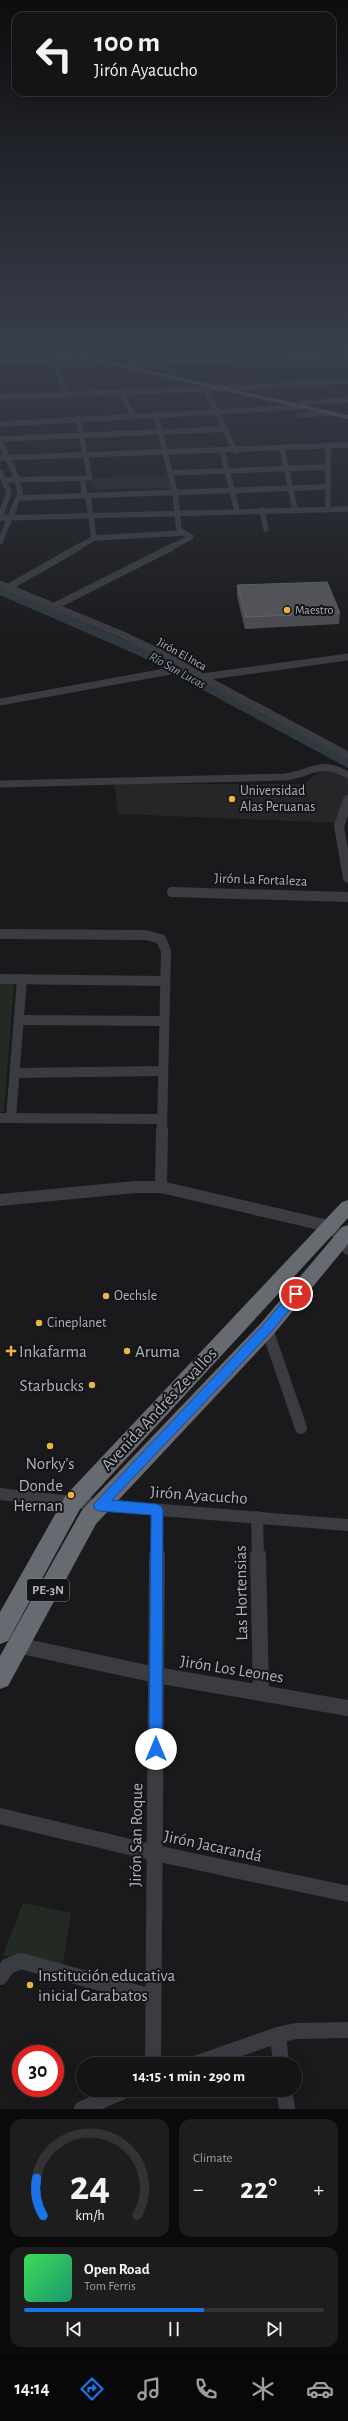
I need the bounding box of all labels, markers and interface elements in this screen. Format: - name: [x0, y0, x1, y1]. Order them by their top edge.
- icon: left: [28, 28, 80, 80]
- text: 100 m: [94, 29, 160, 57]
- text: Jirón Ayacucho: [94, 62, 198, 80]
- place label: Maestro: [295, 604, 334, 616]
- marker: Maestro: [282, 605, 292, 615]
- street label: Jirón El Inca: [155, 636, 209, 673]
- water label: Río San Lucas: [147, 650, 207, 692]
- place label: Universidad Alas Peruanas: [240, 784, 316, 814]
- marker: Universidad Alas Peruanas: [227, 794, 237, 804]
- street label: Jirón La Fortaleza: [214, 871, 308, 889]
- pin: [279, 1277, 313, 1311]
- icon: arrive: [285, 1283, 307, 1305]
- place label: Oechsle: [114, 1289, 157, 1303]
- marker: Oechsle: [101, 1291, 111, 1301]
- place label: Cineplanet: [47, 1316, 107, 1330]
- marker: Cineplanet: [34, 1318, 44, 1328]
- place label: Inkafarma: [19, 1343, 87, 1360]
- place label: Aruma: [135, 1343, 180, 1360]
- street label: Avenida Andrés Zevallos: [98, 1345, 220, 1473]
- marker: Inkafarma: [6, 1346, 16, 1356]
- marker: Aruma: [122, 1346, 132, 1356]
- place label: Starbucks: [19, 1377, 84, 1394]
- marker: Starbucks: [87, 1380, 97, 1390]
- marker: Norky's: [45, 1441, 55, 1451]
- place label: Norky's: [25, 1455, 75, 1473]
- place label: Donde Hernan: [13, 1477, 63, 1514]
- street label: Jirón Ayacucho: [150, 1483, 248, 1508]
- marker: Donde Hernan: [66, 1490, 76, 1500]
- street label: Las Hortensias: [232, 1545, 250, 1641]
- road number: PE-3N: [27, 1579, 69, 1601]
- street label: Jirón Los Leones: [179, 1652, 285, 1686]
- position arrow: [135, 1728, 177, 1770]
- street label: Jirón San Roque: [127, 1783, 145, 1887]
- street label: Jirón Jacarandá: [162, 1827, 264, 1865]
- place label: Institución educativa inicial Garabatos: [38, 1967, 175, 2004]
- marker: Institución educativa inicial Garabatos: [25, 1980, 35, 1990]
- speed limit sign: 30: [12, 2045, 64, 2097]
- text: 14:15 · 1 min · 290 m: [133, 2069, 245, 2084]
- text: Climate: [193, 2152, 232, 2165]
- text: 24: [69, 2166, 110, 2207]
- text: 22°: [240, 2174, 277, 2204]
- text: −: [193, 2178, 204, 2200]
- text: +: [313, 2178, 324, 2200]
- text: km/h: [75, 2209, 104, 2223]
- text: Open Road: [84, 2262, 150, 2277]
- text: Tom Ferris: [84, 2280, 136, 2293]
- icon: previous: [63, 2318, 85, 2340]
- icon: pause: [163, 2318, 185, 2340]
- icon: next: [263, 2318, 285, 2340]
- icon: directions: [78, 2375, 106, 2403]
- icon: music: [135, 2375, 163, 2403]
- icon: phone: [192, 2375, 220, 2403]
- icon: climate: [249, 2375, 277, 2403]
- icon: car: [306, 2375, 334, 2403]
- text: 14:14: [14, 2380, 50, 2398]

